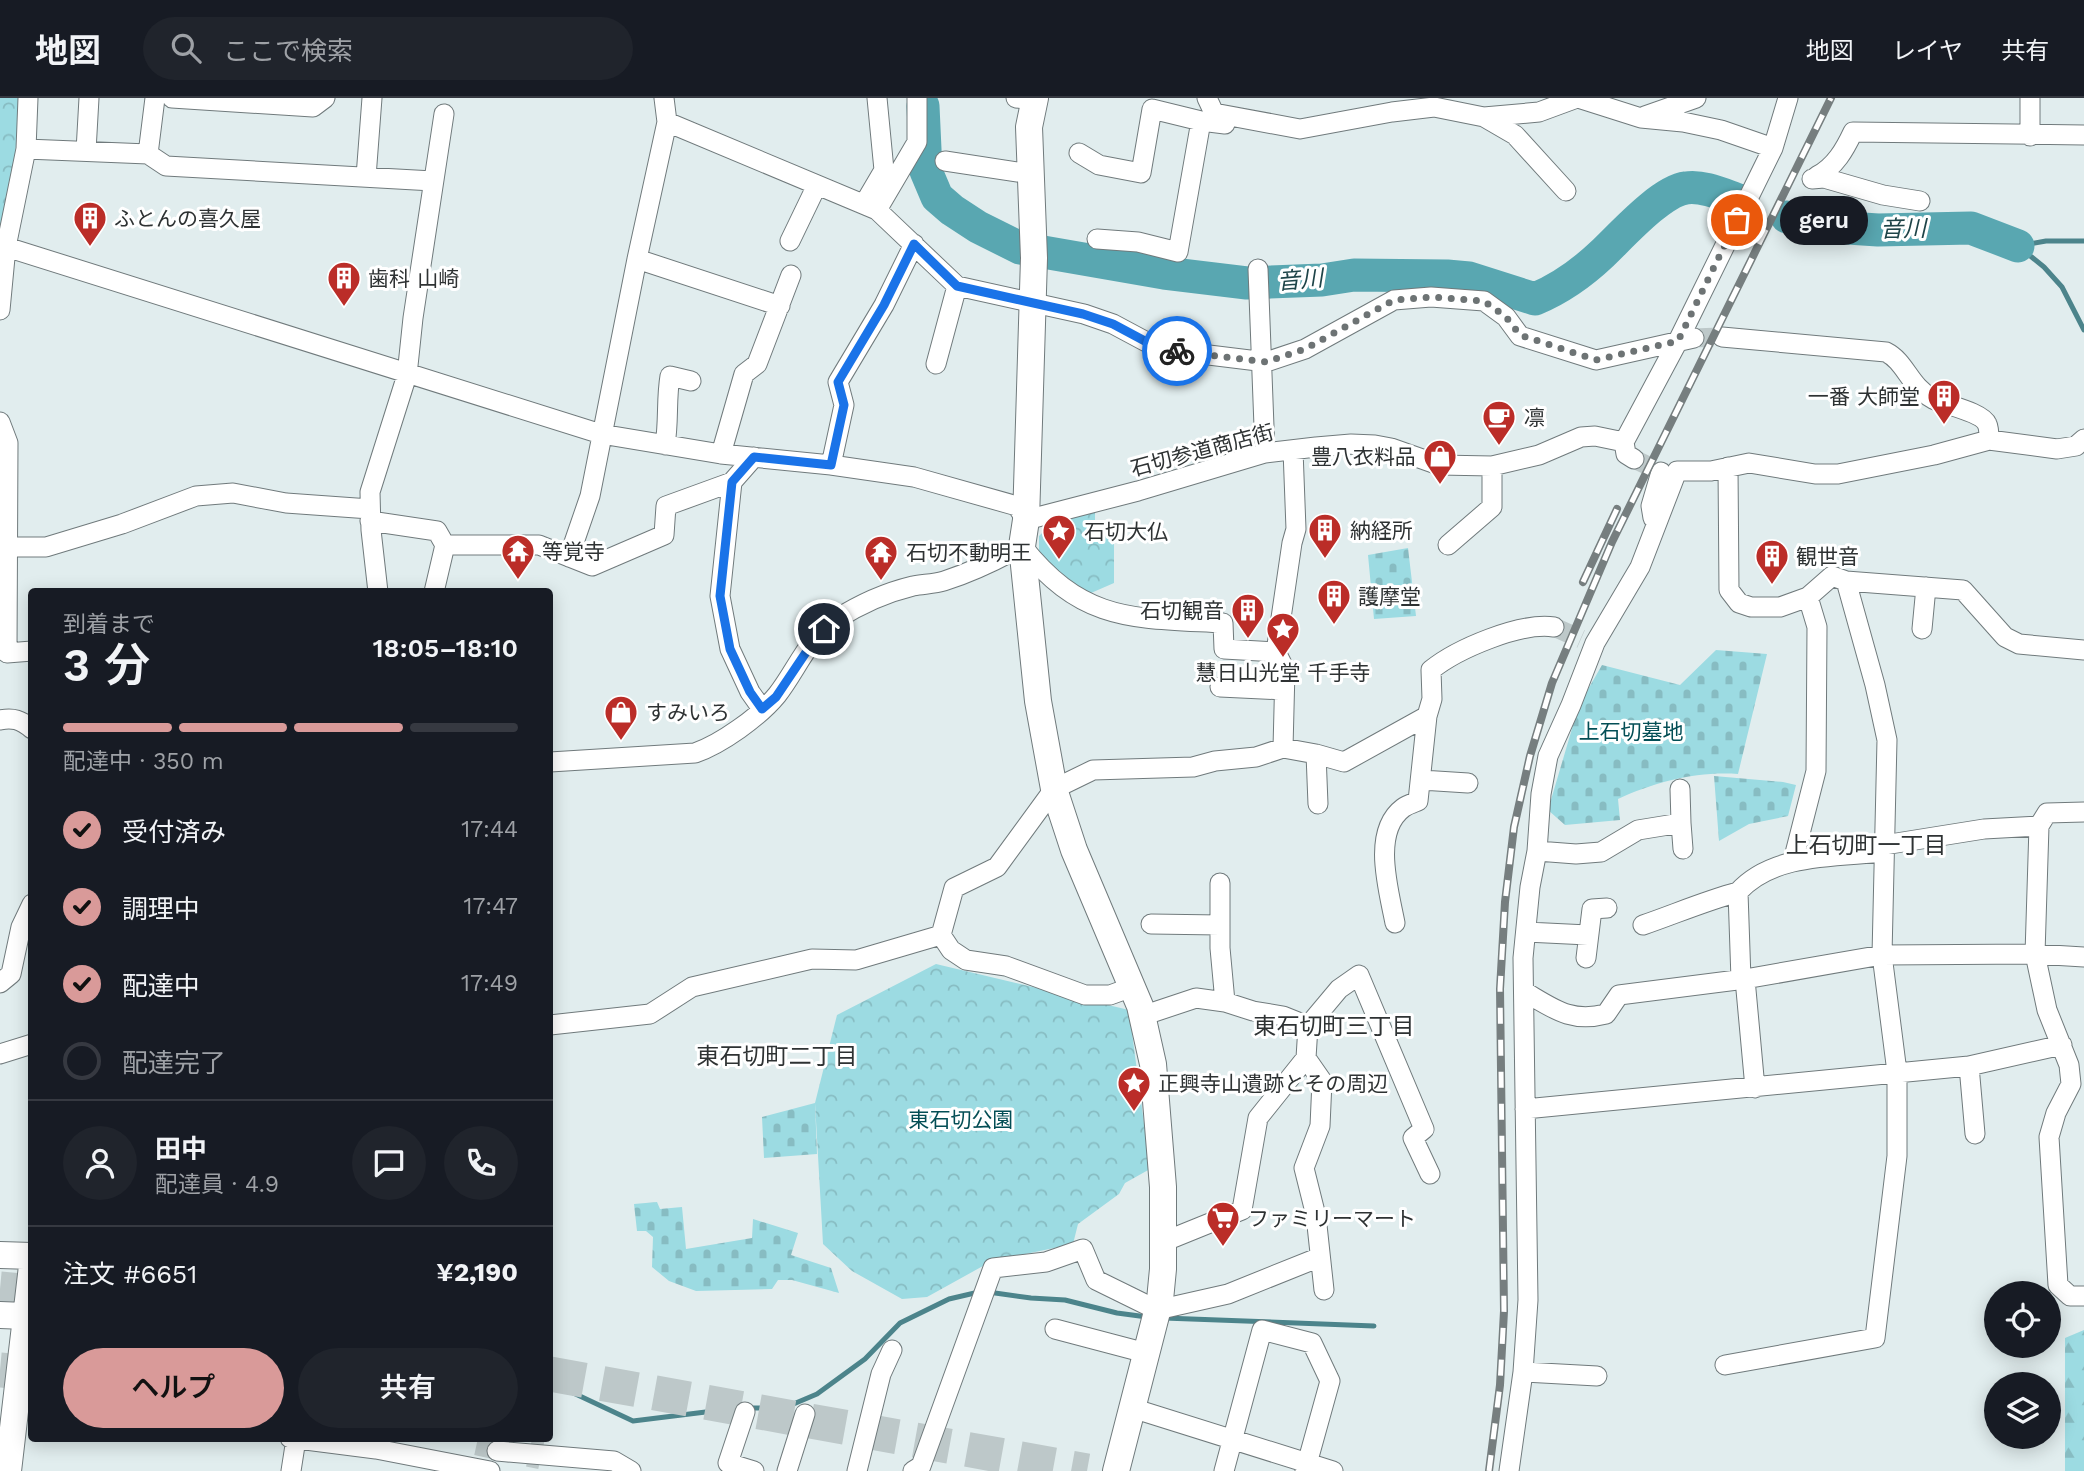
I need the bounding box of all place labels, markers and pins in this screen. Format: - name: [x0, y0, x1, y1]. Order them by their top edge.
- pin: [1707, 190, 1767, 250]
- callout: geru: [1779, 195, 1866, 244]
- building icon: ふとんの喜久屋: [71, 199, 109, 248]
- place label: ふとんの喜久屋: [114, 206, 261, 231]
- building icon: 歯科 山崎: [325, 259, 363, 308]
- place label: 歯科 山崎: [368, 266, 459, 291]
- building icon: 一番 大師堂: [1925, 377, 1963, 426]
- place label: 一番 大師堂: [1808, 384, 1920, 409]
- cafe icon: 凛: [1480, 398, 1518, 447]
- place label: 凛: [1524, 405, 1545, 430]
- shop icon: 豊八衣料品: [1421, 437, 1459, 486]
- place label: 豊八衣料品: [1311, 444, 1416, 469]
- building icon: 納経所: [1306, 511, 1344, 560]
- place icon: 石切大仏: [1040, 512, 1078, 561]
- place label: 納経所: [1350, 518, 1413, 543]
- place label: 石切大仏: [1084, 519, 1168, 544]
- temple icon: 等覚寺: [499, 532, 537, 581]
- temple icon: 石切不動明王: [862, 533, 900, 582]
- building icon: 観世音: [1753, 537, 1791, 586]
- place label: 等覚寺: [542, 539, 605, 564]
- place label: 石切不動明王: [906, 540, 1032, 565]
- place label: 観世音: [1796, 544, 1859, 569]
- building icon: 護摩堂: [1315, 577, 1353, 626]
- place label: 護摩堂: [1358, 584, 1421, 609]
- building icon: 石切観音: [1229, 591, 1267, 640]
- place label: 石切観音: [1140, 598, 1224, 623]
- pin: [794, 599, 854, 659]
- place icon: 慧日山光堂 千手寺: [1264, 610, 1302, 659]
- place label: 慧日山光堂 千手寺: [1195, 660, 1371, 685]
- shop icon: すみいろ: [602, 693, 640, 742]
- place label: すみいろ: [646, 700, 730, 725]
- place icon: 正興寺山遺跡とその周辺: [1115, 1064, 1153, 1113]
- place label: 正興寺山遺跡とその周辺: [1158, 1071, 1388, 1096]
- supermarket icon: ファミリーマート: [1204, 1199, 1242, 1248]
- place label: ファミリーマート: [1248, 1206, 1416, 1231]

